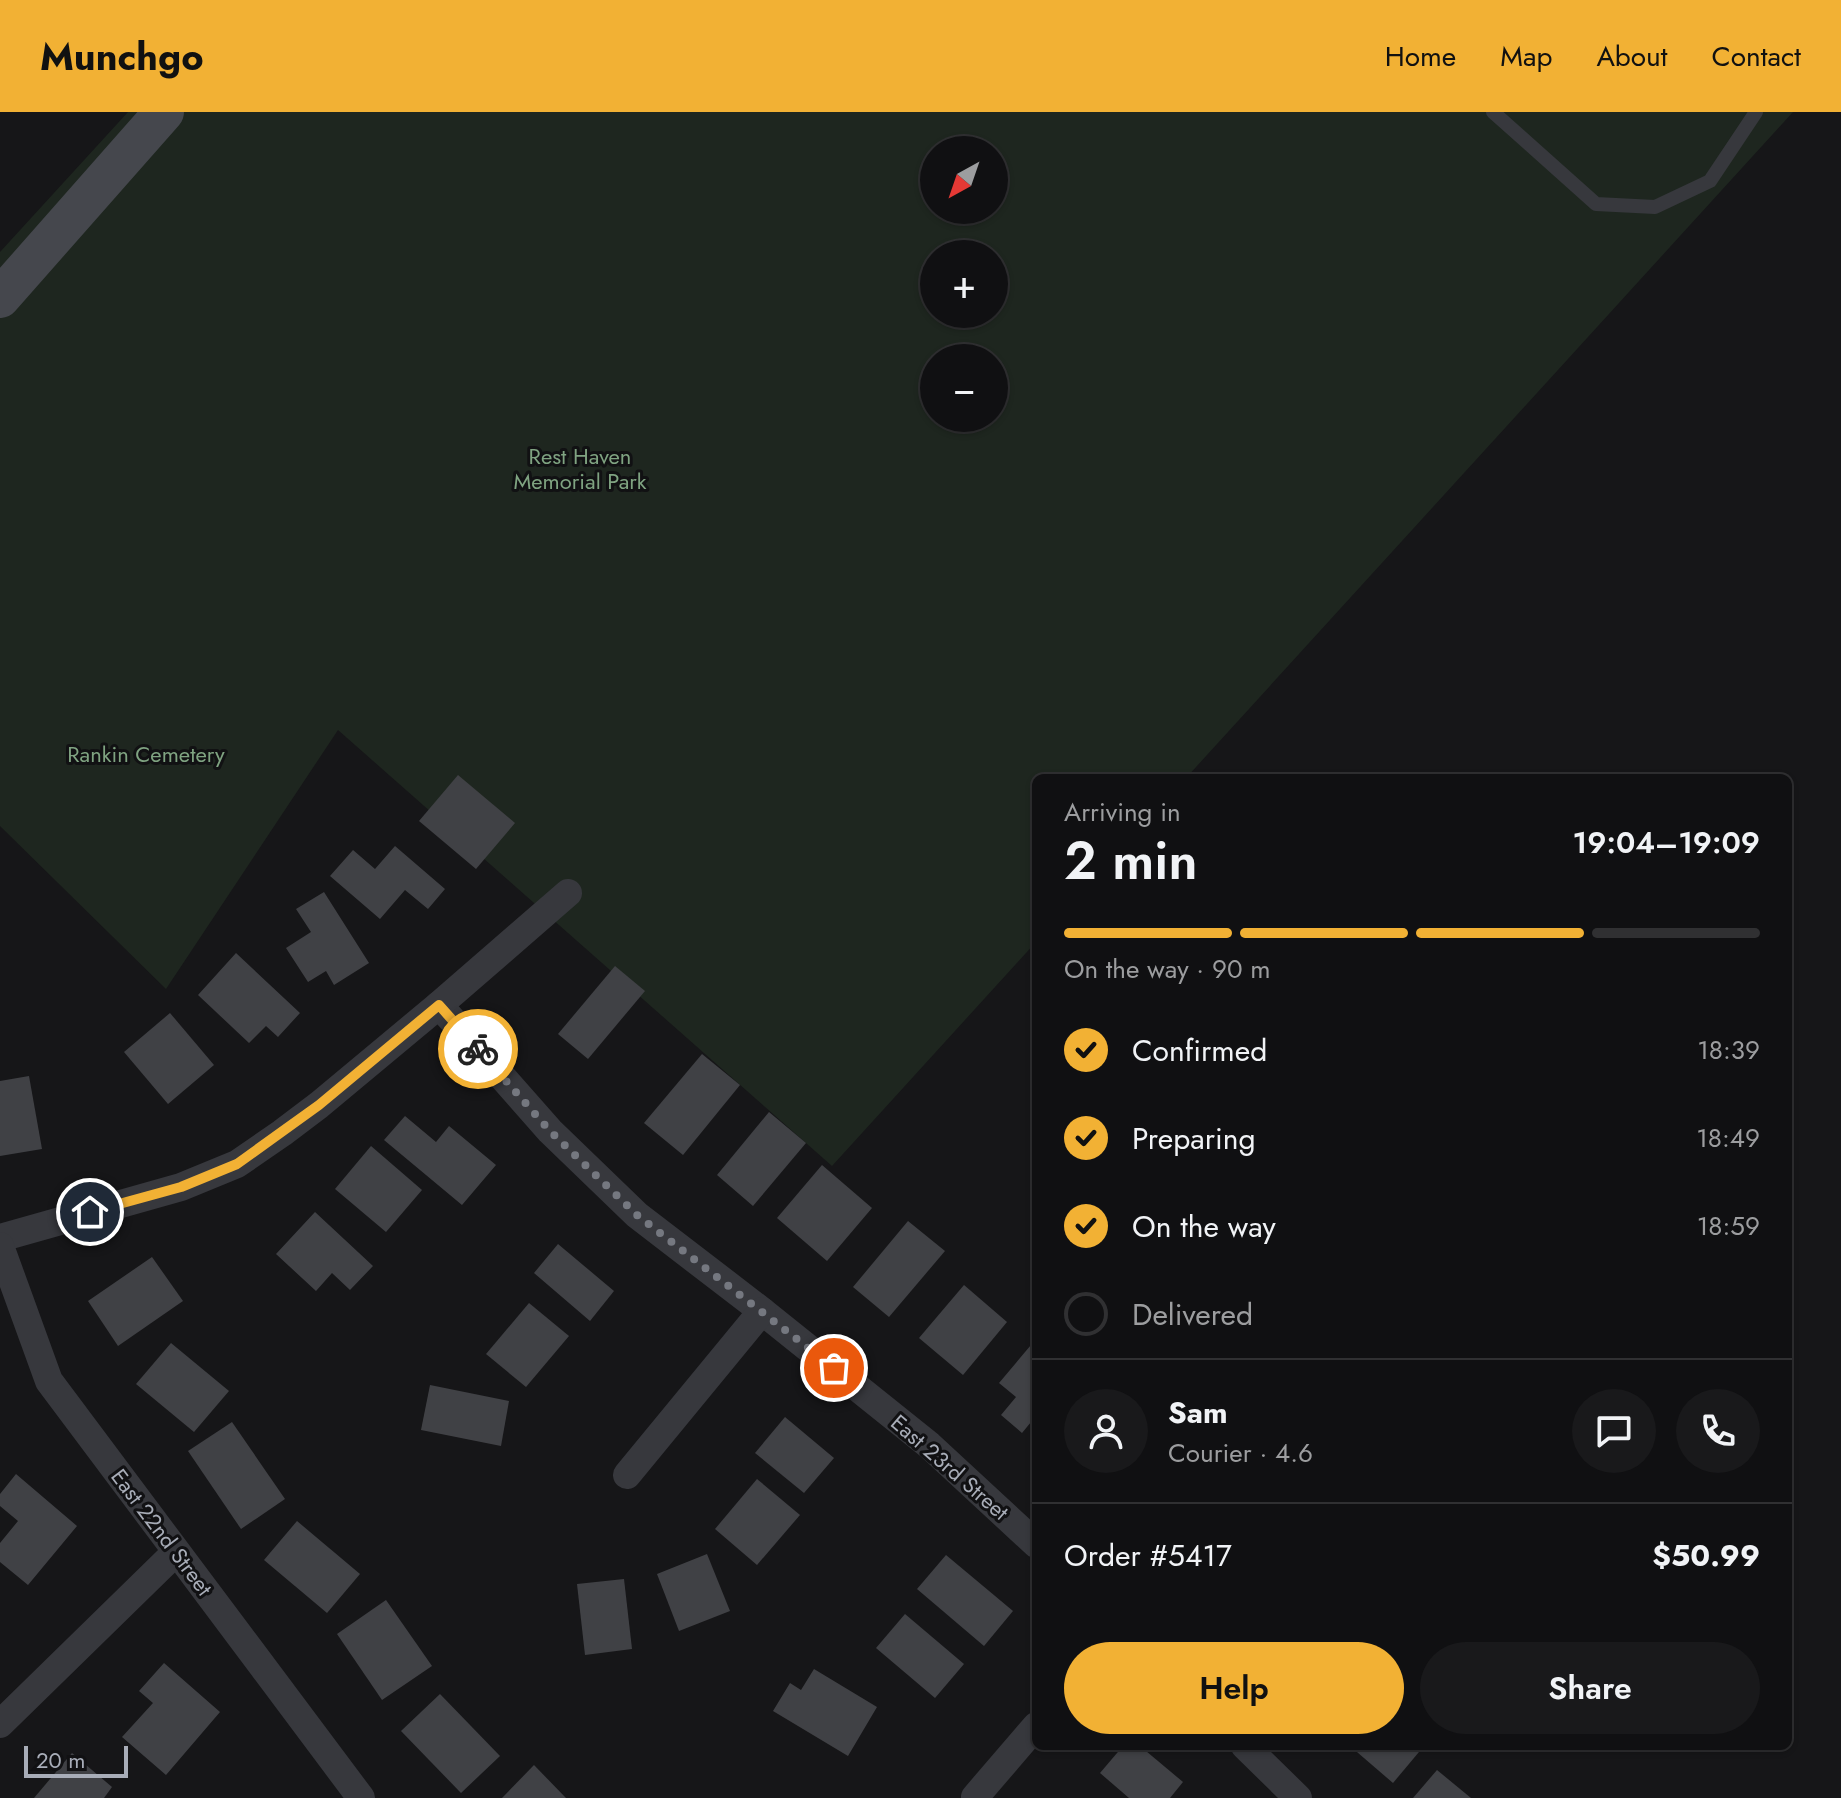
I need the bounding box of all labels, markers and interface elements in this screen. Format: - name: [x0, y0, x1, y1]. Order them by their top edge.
- text: Munchgo: [40, 29, 204, 84]
- text: Home: [1385, 36, 1456, 77]
- text: Map: [1500, 36, 1552, 77]
- text: About: [1596, 36, 1668, 77]
- text: Contact: [1712, 36, 1801, 77]
- north arrow: [920, 136, 1008, 224]
- map controls: [920, 136, 1008, 432]
- button: +: [920, 240, 1008, 328]
- button: −: [920, 344, 1008, 432]
- park label: Rest Haven Memorial Park: [513, 440, 647, 497]
- park label: Rankin Cemetery: [67, 738, 225, 770]
- text: Arriving in: [1064, 793, 1181, 831]
- text: 19:04–19:09: [1573, 821, 1760, 864]
- text: 2 min: [1064, 823, 1197, 899]
- text: On the way · 90 m: [1064, 950, 1271, 988]
- courier: [438, 1009, 518, 1089]
- icon: bike: [456, 1027, 500, 1071]
- icon: check: [1064, 1028, 1108, 1072]
- text: Confirmed: [1132, 1029, 1267, 1072]
- text: 18:39: [1697, 1031, 1760, 1069]
- icon: check: [1064, 1116, 1108, 1160]
- text: Preparing: [1132, 1117, 1256, 1160]
- text: 18:49: [1696, 1119, 1760, 1157]
- pin: [56, 1178, 124, 1246]
- icon: home: [68, 1190, 112, 1234]
- icon: check: [1064, 1204, 1108, 1248]
- text: On the way: [1132, 1205, 1276, 1248]
- text: 18:59: [1697, 1207, 1760, 1245]
- text: Delivered: [1132, 1293, 1253, 1336]
- pin: [800, 1334, 868, 1402]
- icon: bag: [812, 1346, 856, 1390]
- button: person: [1064, 1389, 1148, 1473]
- button: chat: [1572, 1389, 1656, 1473]
- button: phone: [1676, 1389, 1760, 1473]
- text: Sam: [1168, 1391, 1228, 1434]
- street label: East 23rd Street: [884, 1407, 1017, 1528]
- text: Courier · 4.6: [1168, 1434, 1313, 1472]
- street label: East 22nd Street: [104, 1462, 221, 1603]
- text: Order #5417: [1064, 1534, 1232, 1577]
- text: $50.99: [1652, 1534, 1760, 1577]
- button: Help: [1064, 1642, 1404, 1734]
- button: Share: [1420, 1642, 1760, 1734]
- scale bar: [24, 1742, 128, 1778]
- text: 20 m: [36, 1744, 85, 1776]

